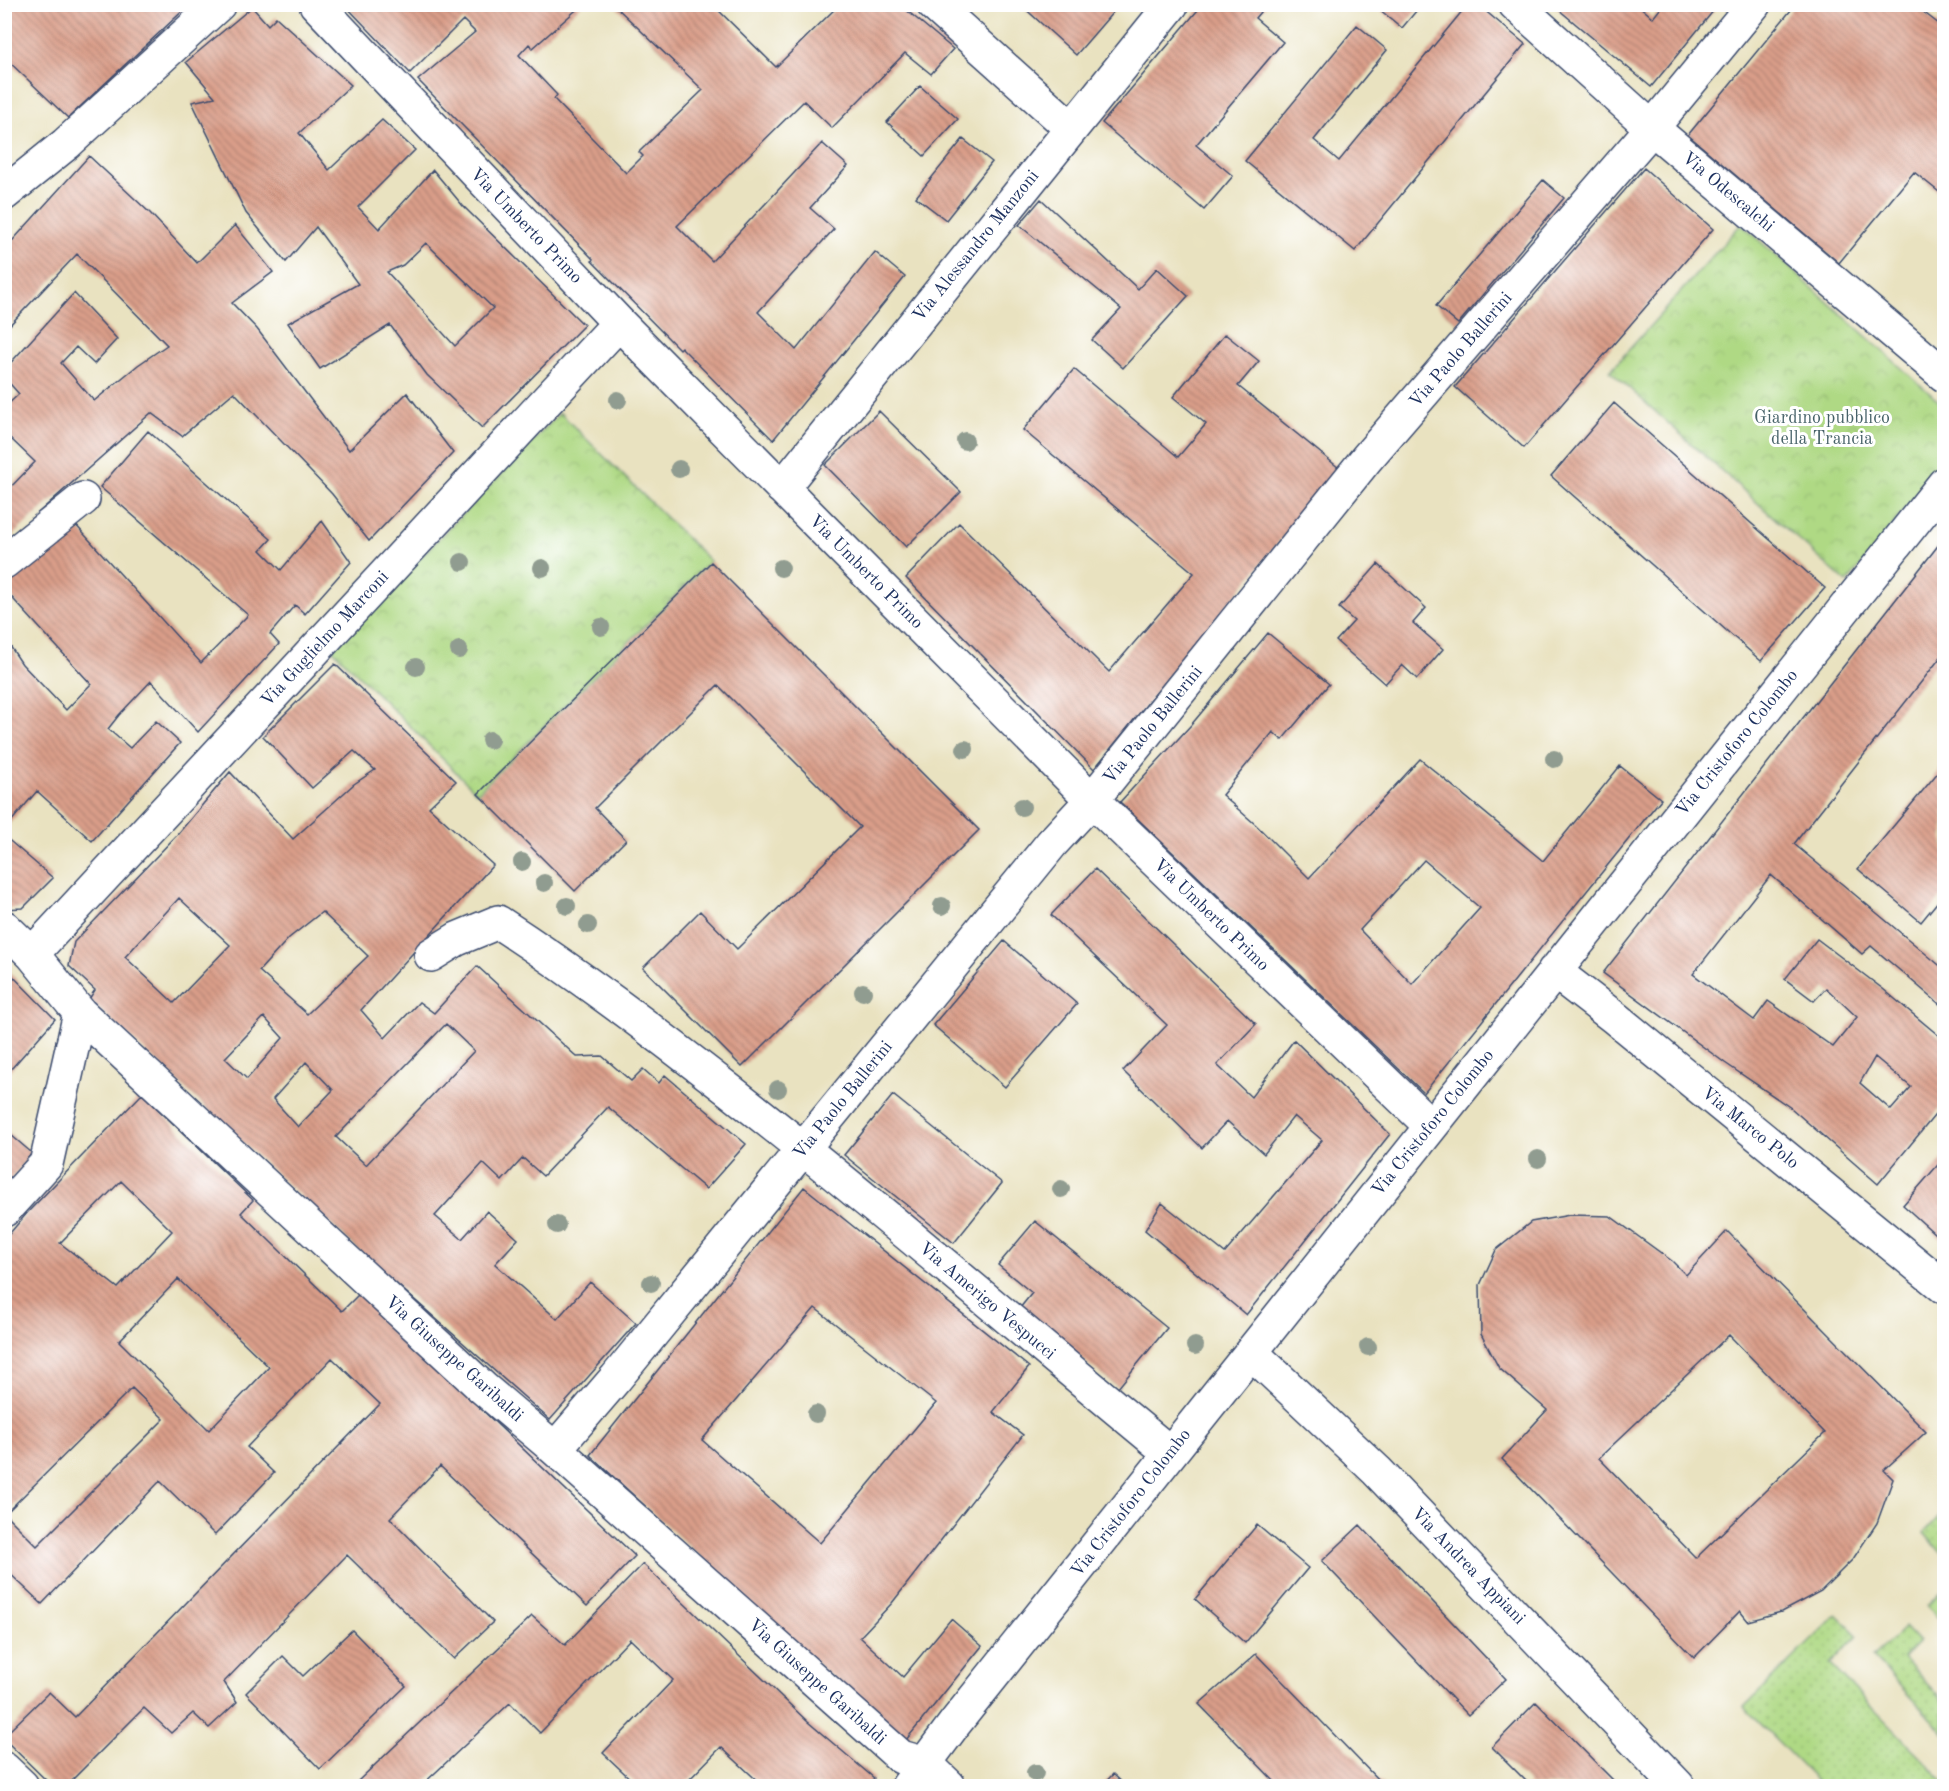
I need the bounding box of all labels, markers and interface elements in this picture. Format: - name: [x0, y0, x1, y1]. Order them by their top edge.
- street label: Via Odescalchi: [1679, 148, 1778, 236]
- street label: Via Umberto Primo: [466, 165, 586, 287]
- street label: Via Alessandro Manzoni: [910, 167, 1043, 325]
- street label: Via Paolo Ballerini: [1406, 289, 1516, 411]
- park label: Giardino pubblico della Trancia: [1754, 409, 1890, 448]
- street label: Via Umberto Primo: [806, 512, 927, 633]
- street label: Via Guglielmo Marconi: [258, 568, 392, 710]
- street label: Via Paolo Ballerini: [1100, 662, 1206, 787]
- street label: Via Cristoforo Colombo: [1673, 666, 1802, 820]
- street label: Via Umberto Primo: [1150, 855, 1272, 975]
- street label: Via Paolo Ballerini: [790, 1037, 896, 1162]
- street label: Via Cristoforo Colombo: [1369, 1046, 1498, 1200]
- street label: Via Marco Polo: [1698, 1084, 1802, 1173]
- street label: Via Amerigo Vespucci: [915, 1239, 1059, 1363]
- street label: Via Giuseppe Garibaldi: [382, 1293, 527, 1426]
- street label: Via Cristoforo Colombo: [1068, 1425, 1194, 1581]
- street label: Via Andrea Appiani: [1408, 1504, 1528, 1628]
- street label: Via Giuseppe Garibaldi: [745, 1616, 890, 1749]

